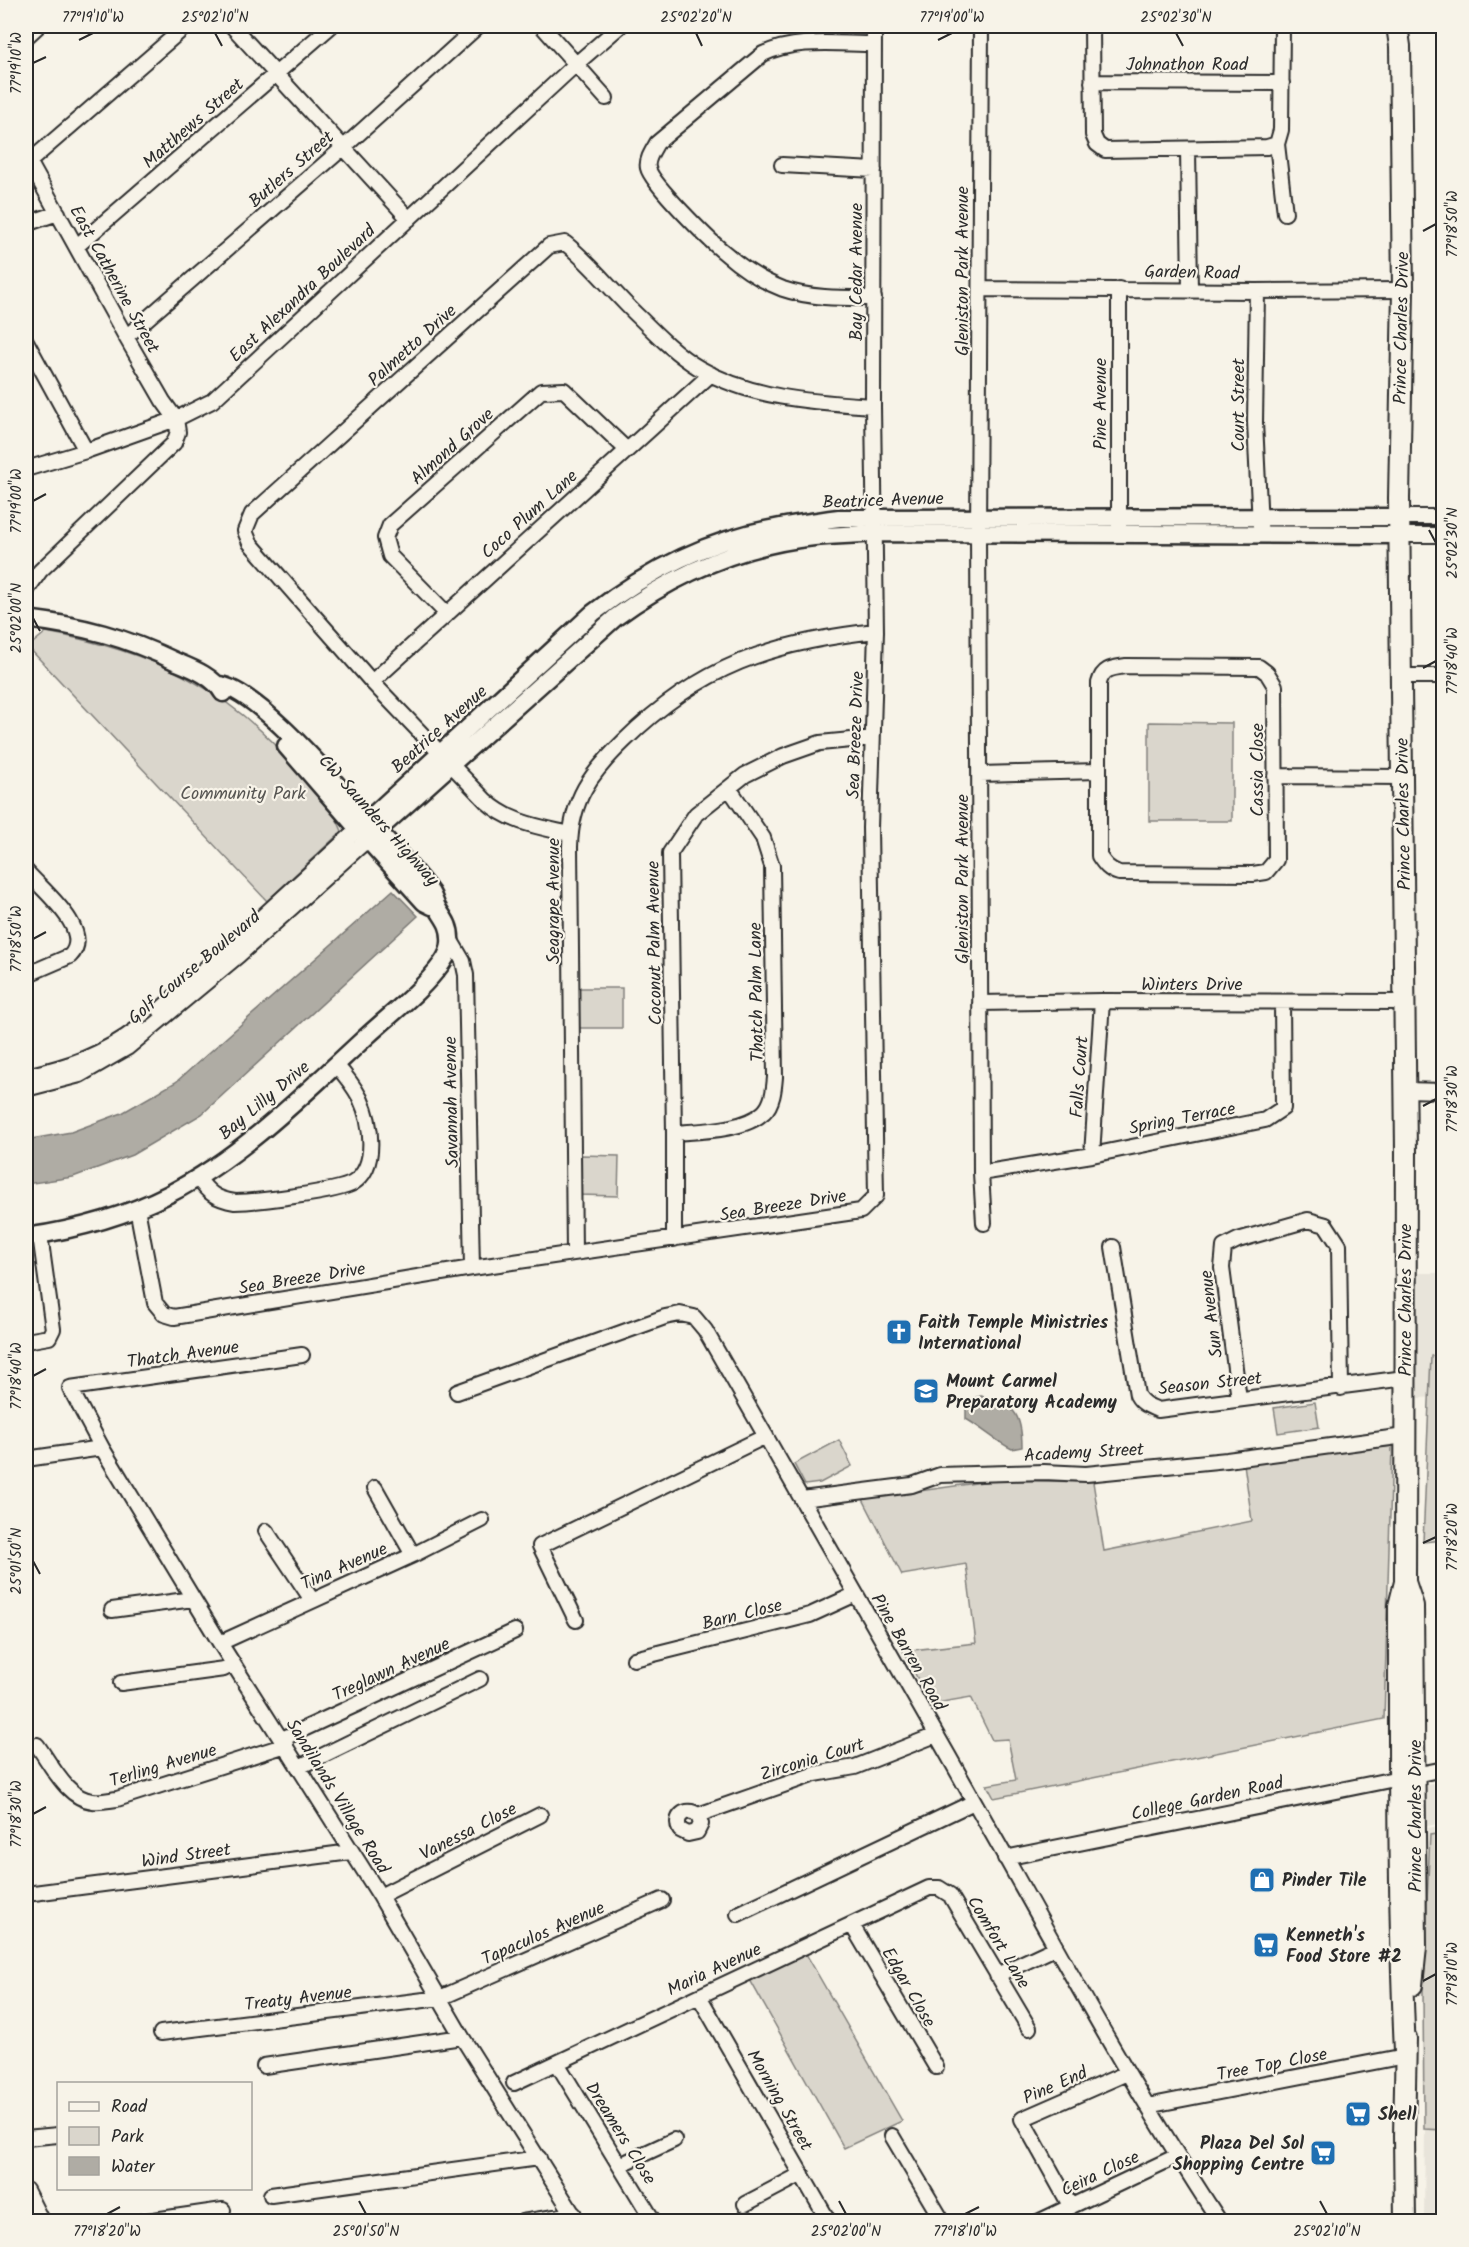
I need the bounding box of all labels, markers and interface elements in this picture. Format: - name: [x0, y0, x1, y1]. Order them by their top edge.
- text: 77°19'10"W: [62, 6, 124, 30]
- text: 25°02'10"N: [181, 6, 249, 30]
- text: 25°02'20"N: [660, 6, 732, 30]
- text: 77°19'00"W: [920, 6, 985, 30]
- text: 25°02'30"N: [1140, 6, 1212, 30]
- text: 77°19'10"W: [5, 32, 29, 94]
- street label: Johnathon Road: [1126, 51, 1249, 80]
- street label: Matthews Street: [137, 71, 252, 177]
- street label: Butlers Street: [242, 124, 342, 216]
- street label: Gleniston Park Avenue: [949, 186, 978, 356]
- text: 77°18'50"W: [1441, 190, 1465, 258]
- street label: East Catherine Street: [61, 200, 167, 360]
- street label: Bay Cedar Avenue: [843, 203, 872, 341]
- street label: East Alexandra Boulevard: [223, 217, 384, 370]
- street label: Prince Charles Drive: [1387, 251, 1418, 405]
- street label: Garden Road: [1144, 258, 1241, 289]
- street label: Palmetto Drive: [362, 298, 464, 394]
- street label: Court Street: [1225, 357, 1254, 452]
- street label: Pine Avenue: [1087, 358, 1116, 450]
- street label: Almond Grove: [404, 401, 502, 493]
- street label: Coco Plum Lane: [475, 463, 585, 567]
- text: 77°19'00"W: [5, 468, 29, 533]
- street label: Beatrice Avenue: [822, 485, 944, 518]
- text: 25°02'30"N: [1441, 507, 1465, 579]
- text: 25°02'00"N: [5, 583, 29, 653]
- text: 77°18'40"W: [1441, 627, 1465, 695]
- street label: Sea Breeze Drive: [840, 671, 873, 799]
- street label: Beatrice Avenue: [385, 679, 495, 782]
- street label: Cassia Close: [1244, 723, 1273, 817]
- street label: Prince Charles Drive: [1389, 737, 1420, 891]
- street label: CW Saunders Highway: [310, 748, 446, 894]
- park label: Community Park: [180, 780, 306, 809]
- street label: Gleniston Park Avenue: [949, 794, 978, 964]
- street label: Seagrape Avenue: [540, 838, 569, 964]
- street label: Coconut Palm Avenue: [640, 860, 671, 1026]
- street label: Golf Course Boulevard: [122, 903, 269, 1033]
- text: 77°18'50"W: [5, 905, 29, 973]
- street label: Thatch Palm Lane: [742, 922, 773, 1062]
- street label: Winters Drive: [1141, 971, 1243, 1000]
- street label: Falls Court: [1063, 1034, 1098, 1119]
- street label: Savannah Avenue: [437, 1036, 468, 1168]
- street label: Bay Lilly Drive: [213, 1054, 317, 1148]
- text: 77°18'30"W: [1441, 1065, 1465, 1133]
- street label: Spring Terrace: [1127, 1095, 1238, 1144]
- street label: Sea Breeze Drive: [718, 1182, 849, 1231]
- street label: Prince Charles Drive: [1392, 1224, 1421, 1376]
- street label: Sea Breeze Drive: [237, 1255, 368, 1304]
- street label: Sun Avenue: [1193, 1268, 1232, 1359]
- place label: Faith Temple Ministries International: [918, 1309, 1109, 1359]
- church icon: Faith Temple Ministries International: [884, 1317, 914, 1347]
- street label: Thatch Avenue: [125, 1333, 241, 1378]
- text: 77°18'40"W: [5, 1342, 29, 1410]
- street label: Season Street: [1157, 1365, 1265, 1404]
- place label: Mount Carmel Preparatory Academy: [946, 1368, 1117, 1418]
- school or university icon: Mount Carmel Preparatory Academy: [911, 1376, 941, 1406]
- street label: Academy Street: [1023, 1436, 1146, 1471]
- text: 77°18'20"W: [1441, 1503, 1465, 1571]
- text: 25°01'50"N: [5, 1528, 29, 1594]
- street label: Tina Avenue: [297, 1535, 393, 1599]
- street label: Pine Barren Road: [862, 1588, 954, 1718]
- street label: Barn Close: [699, 1591, 786, 1639]
- street label: Treglawn Avenue: [328, 1630, 455, 1710]
- street label: Sandilands Village Road: [277, 1714, 397, 1881]
- street label: Zirconia Court: [757, 1731, 869, 1790]
- street label: Terling Avenue: [106, 1736, 221, 1796]
- street label: Prince Charles Drive: [1402, 1740, 1431, 1892]
- street label: College Garden Road: [1128, 1769, 1287, 1830]
- text: 77°18'30"W: [5, 1780, 29, 1848]
- street label: Vanessa Close: [415, 1795, 522, 1869]
- street label: Wind Street: [140, 1836, 234, 1877]
- shop icon: Pinder Tile: [1247, 1865, 1277, 1895]
- place label: Pinder Tile: [1282, 1867, 1367, 1896]
- street label: Comfort Lane: [958, 1891, 1037, 1995]
- street label: Tapaculos Avenue: [477, 1894, 610, 1975]
- place label: Kenneth's Food Store #2: [1286, 1922, 1402, 1972]
- supermarket icon: Kenneth's Food Store #2: [1251, 1930, 1281, 1960]
- street label: Maria Avenue: [662, 1936, 767, 2005]
- street label: Edgar Close: [873, 1942, 942, 2033]
- text: 77°18'10"W: [1441, 1942, 1465, 2006]
- street label: Treaty Avenue: [243, 1979, 353, 2020]
- street label: Tree Top Close: [1215, 2041, 1330, 2090]
- street label: Morning Street: [738, 2044, 820, 2158]
- street label: Pine End: [1019, 2059, 1094, 2113]
- street label: Dreamers Close: [577, 2077, 663, 2191]
- legend: [57, 2082, 252, 2190]
- text: Road: [111, 2093, 148, 2122]
- supermarket icon: Shell: [1343, 2099, 1373, 2129]
- place label: Shell: [1378, 2101, 1417, 2130]
- text: Park: [111, 2123, 144, 2152]
- place label: Plaza Del Sol Shopping Centre: [1173, 2130, 1304, 2180]
- supermarket icon: Plaza Del Sol Shopping Centre: [1308, 2138, 1338, 2168]
- street label: Ceira Close: [1056, 2143, 1145, 2205]
- text: Water: [111, 2153, 156, 2182]
- text: 77°18'20"W: [73, 2220, 141, 2244]
- text: 25°01'50"N: [333, 2220, 399, 2244]
- text: 25°02'00"N: [811, 2220, 881, 2244]
- text: 77°18'10"W: [933, 2220, 997, 2244]
- text: 25°02'10"N: [1293, 2220, 1361, 2244]

